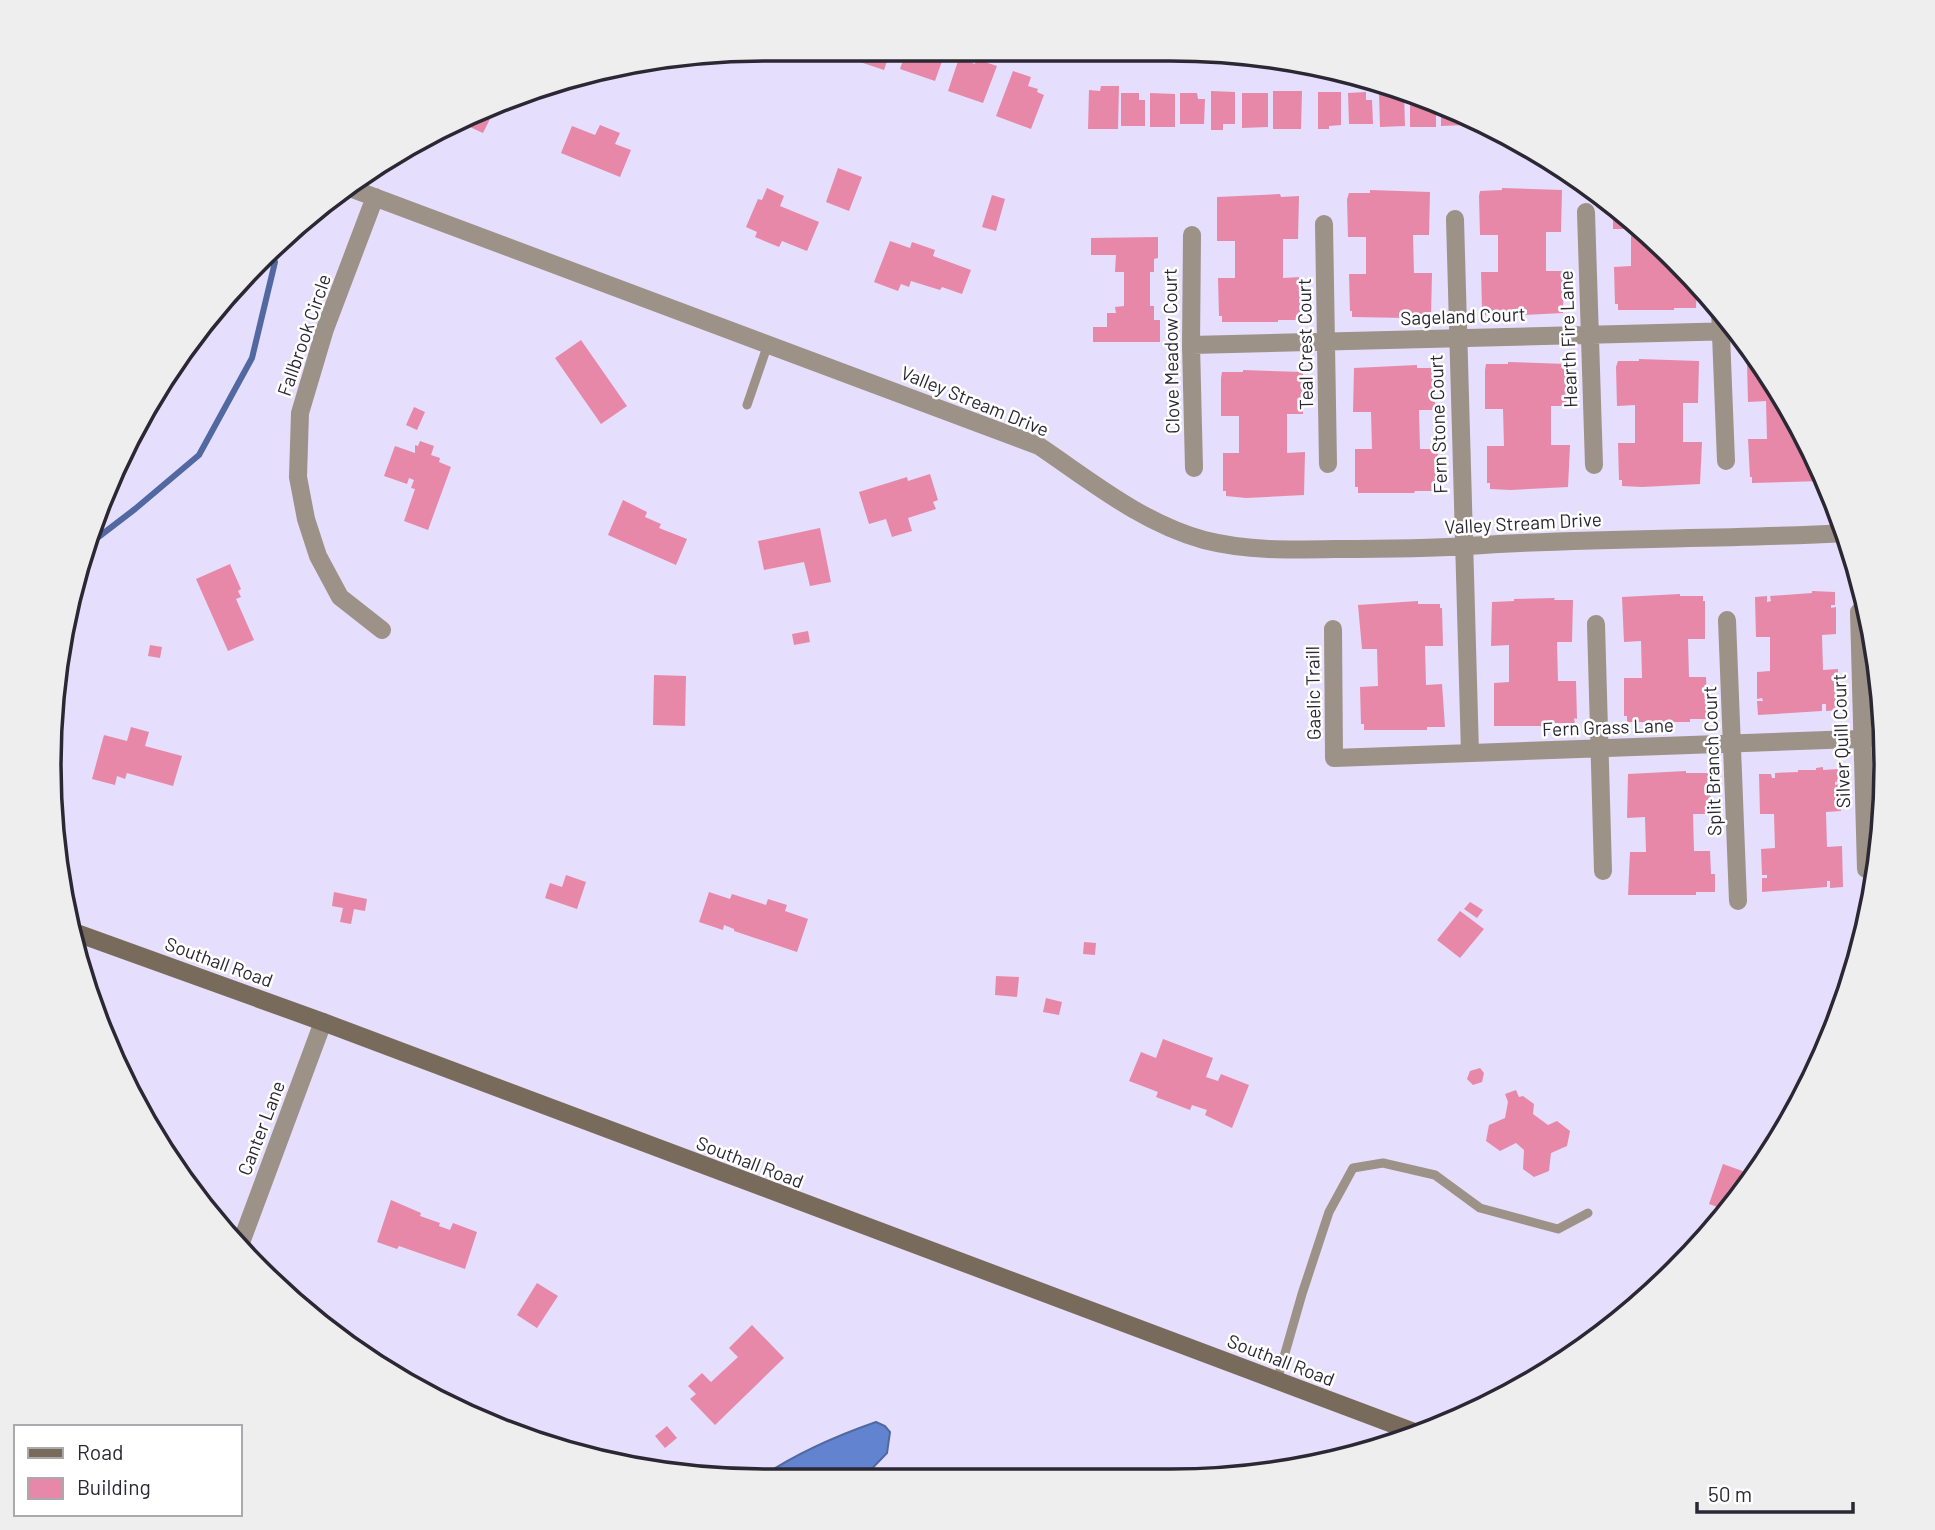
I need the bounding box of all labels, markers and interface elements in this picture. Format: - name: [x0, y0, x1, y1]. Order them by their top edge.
- street label: Clove Meadow Court: [1158, 268, 1183, 434]
- street label: Hearth Fire Lane: [1554, 270, 1581, 408]
- street label: Fallbrook Circle: [272, 271, 335, 399]
- street label: Teal Crest Court: [1292, 278, 1317, 410]
- street label: Sageland Court: [1400, 302, 1526, 329]
- street label: Fern Stone Court: [1424, 354, 1451, 494]
- street label: Valley Stream Drive: [898, 360, 1053, 441]
- street label: Valley Stream Drive: [1444, 507, 1602, 538]
- street label: Gaelic Traill: [1300, 646, 1325, 740]
- street label: Silver Quill Court: [1827, 673, 1854, 809]
- street label: Split Branch Court: [1697, 686, 1726, 836]
- street label: Fern Grass Lane: [1542, 713, 1674, 740]
- street label: Southall Road: [162, 931, 276, 992]
- street label: Canter Lane: [232, 1077, 289, 1178]
- street label: Southall Road: [693, 1131, 807, 1193]
- street label: Southall Road: [1224, 1329, 1338, 1391]
- legend: [14, 1425, 242, 1516]
- text: Road: [77, 1439, 123, 1464]
- scale bar: [1697, 1470, 1853, 1514]
- text: Building: [77, 1474, 151, 1499]
- text: 50 m: [1708, 1481, 1752, 1506]

